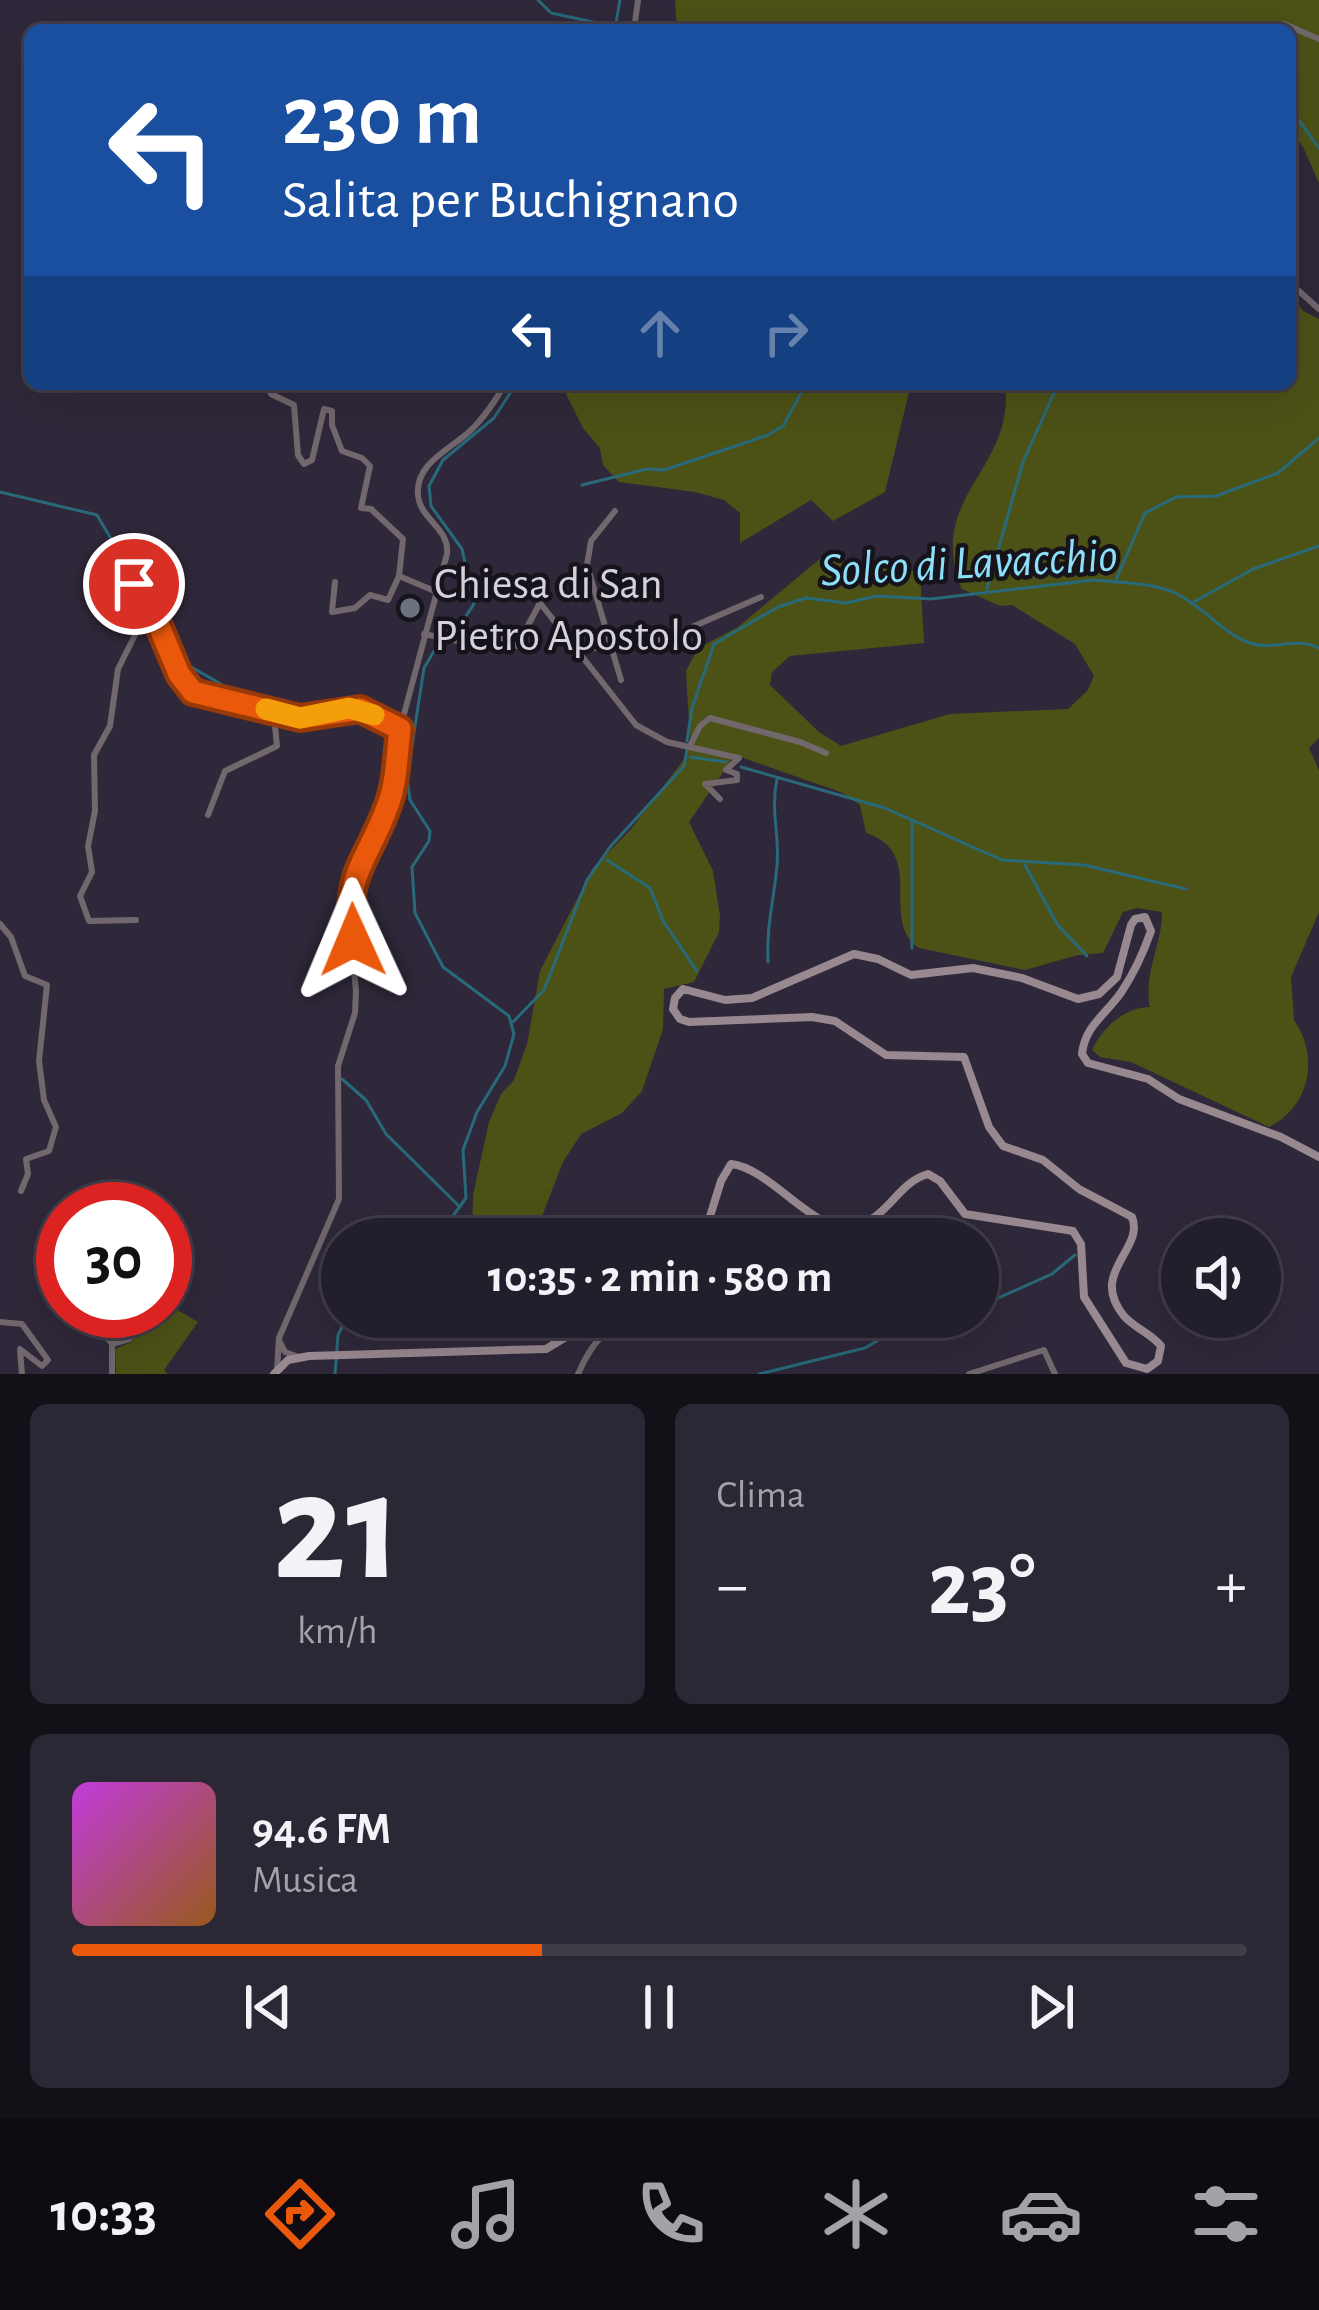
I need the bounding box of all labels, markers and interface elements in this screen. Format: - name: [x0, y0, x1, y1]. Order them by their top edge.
- icon: left: [84, 72, 240, 228]
- text: 230 m: [282, 76, 482, 160]
- text: Salita per Buchignano: [282, 174, 739, 228]
- icon: left: [501, 300, 567, 366]
- icon: ahead: [627, 300, 693, 366]
- icon: right: [753, 300, 819, 366]
- water label: Solco di Lavacchio: [819, 532, 1119, 596]
- pin: [83, 533, 185, 635]
- icon: arrive: [101, 551, 167, 617]
- place label: Chiesa di San Pietro Apostolo: [434, 562, 703, 659]
- marker: Chiesa di San Pietro Apostolo: [397, 595, 423, 621]
- position arrow: [290, 877, 416, 1003]
- speed limit sign: 30: [36, 1182, 192, 1338]
- map controls: [1161, 1218, 1281, 1338]
- button: sound: [1161, 1218, 1281, 1338]
- text: 10:35 · 2 min · 580 m: [488, 1255, 832, 1300]
- text: 21: [272, 1452, 402, 1608]
- text: Clima: [717, 1476, 805, 1515]
- text: 23°: [928, 1541, 1036, 1631]
- text: −: [717, 1553, 748, 1619]
- text: +: [1215, 1553, 1247, 1619]
- text: km/h: [297, 1612, 377, 1651]
- text: 94.6 FM: [252, 1807, 391, 1852]
- text: Musica: [252, 1861, 358, 1900]
- icon: previous: [235, 1974, 301, 2040]
- icon: pause: [626, 1974, 692, 2040]
- icon: next: [1018, 1974, 1084, 2040]
- icon: directions: [258, 2172, 342, 2256]
- icon: music: [444, 2172, 528, 2256]
- icon: phone: [629, 2172, 713, 2256]
- icon: climate: [814, 2172, 898, 2256]
- icon: car: [999, 2172, 1083, 2256]
- icon: filters: [1184, 2172, 1268, 2256]
- text: 10:33: [51, 2187, 157, 2241]

